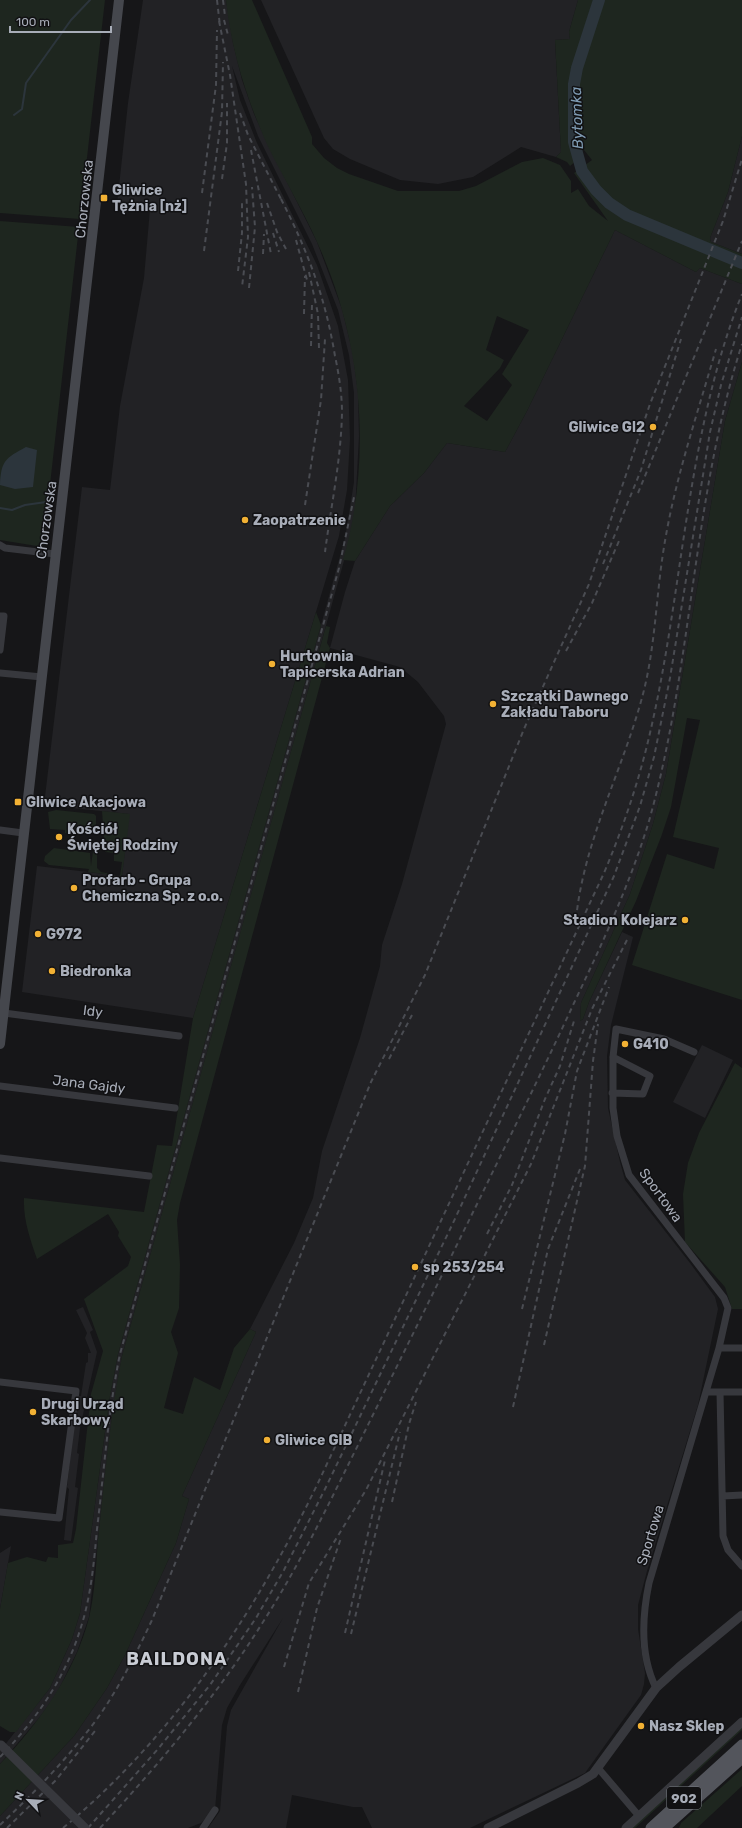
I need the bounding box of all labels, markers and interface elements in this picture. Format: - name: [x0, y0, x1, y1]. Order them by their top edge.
- scale bar: [10, 8, 111, 34]
- text: 100 m: [16, 15, 50, 29]
- water label: Bytomka: [567, 86, 587, 150]
- street label: Chorzowska: [72, 159, 97, 239]
- place label: Gliwice Tężnia [nż]: [112, 182, 187, 215]
- marker: Gliwice Tężnia [nż]: [99, 193, 109, 203]
- place label: Gliwice Gl2: [568, 419, 645, 436]
- marker: Gliwice Gl2: [648, 422, 658, 432]
- street label: Chorzowska: [33, 480, 60, 560]
- place label: Zaopatrzenie: [253, 512, 346, 529]
- marker: Zaopatrzenie: [240, 515, 250, 525]
- place label: Hurtownia Tapicerska Adrian: [280, 648, 405, 681]
- marker: Hurtownia Tapicerska Adrian: [267, 659, 277, 669]
- place label: Szczątki Dawnego Zakładu Taboru: [501, 688, 629, 721]
- marker: Szczątki Dawnego Zakładu Taboru: [488, 699, 498, 709]
- place label: Gliwice Akacjowa: [26, 794, 146, 811]
- marker: Gliwice Akacjowa: [13, 797, 23, 807]
- place label: Kościół Świętej Rodziny: [67, 821, 179, 854]
- marker: Kościół Świętej Rodziny: [54, 832, 64, 842]
- place label: Profarb - Grupa Chemiczna Sp. z o.o.: [82, 872, 223, 905]
- marker: Profarb - Grupa Chemiczna Sp. z o.o.: [69, 883, 79, 893]
- place label: Stadion Kolejarz: [563, 912, 677, 929]
- marker: Stadion Kolejarz: [680, 915, 690, 925]
- place label: G972: [46, 926, 82, 943]
- marker: G972: [33, 929, 43, 939]
- place label: Biedronka: [60, 963, 131, 980]
- marker: Biedronka: [47, 966, 57, 976]
- street label: Idy: [82, 1002, 104, 1021]
- place label: G410: [633, 1036, 669, 1053]
- marker: G410: [620, 1039, 630, 1049]
- street label: Jana Gajdy: [52, 1072, 127, 1097]
- street label: Sportowa: [635, 1165, 686, 1226]
- place label: sp 253/254: [423, 1259, 505, 1276]
- marker: sp 253/254: [410, 1262, 420, 1272]
- place label: Drugi Urząd Skarbowy: [41, 1396, 124, 1429]
- marker: Drugi Urząd Skarbowy: [28, 1407, 38, 1417]
- place label: Gliwice GlB: [275, 1432, 352, 1449]
- marker: Gliwice GlB: [262, 1435, 272, 1445]
- street label: Sportowa: [633, 1503, 668, 1568]
- district label: BAILDONA: [126, 1648, 228, 1670]
- place label: Nasz Sklep: [649, 1718, 725, 1735]
- marker: Nasz Sklep: [636, 1721, 646, 1731]
- north arrow: [8, 1780, 48, 1820]
- road number: 902: [667, 1787, 701, 1809]
- text: N: [12, 1790, 27, 1802]

